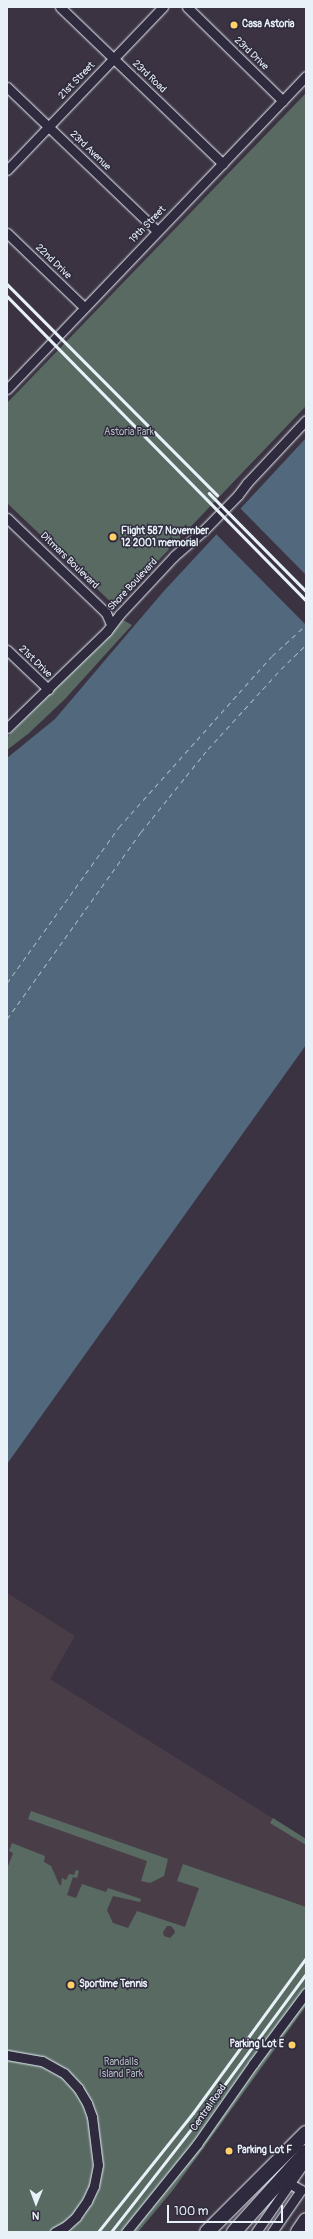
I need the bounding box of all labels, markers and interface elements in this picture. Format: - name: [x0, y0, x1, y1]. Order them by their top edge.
- place label: Casa Astoria: [242, 19, 294, 31]
- marker: Casa Astoria: [229, 20, 239, 30]
- street label: 23rd Drive: [231, 35, 271, 73]
- street label: 23rd Road: [130, 58, 168, 96]
- street label: 21st Street: [56, 60, 98, 102]
- street label: 23rd Avenue: [67, 129, 113, 173]
- street label: 19th Street: [127, 204, 169, 246]
- street label: 22nd Drive: [33, 242, 73, 282]
- park label: Astoria Park: [104, 427, 154, 439]
- place label: Flight 587 November 12 2001 memorial: [121, 525, 209, 548]
- street label: Ditmars Boulevard: [37, 530, 101, 592]
- marker: Flight 587 November 12 2001 memorial: [108, 532, 118, 542]
- street label: Shore Boulevard: [106, 556, 160, 614]
- street label: 21st Drive: [16, 643, 54, 681]
- place label: Sportime Tennis: [79, 1979, 147, 1991]
- marker: Sportime Tennis: [66, 1980, 76, 1990]
- place label: Parking Lot E: [230, 2039, 284, 2051]
- marker: Parking Lot E: [287, 2040, 297, 2050]
- park label: Randalls Island Park: [99, 2056, 143, 2080]
- street label: Central Road: [189, 2082, 229, 2134]
- place label: Parking Lot F: [237, 2145, 292, 2157]
- marker: Parking Lot F: [224, 2146, 234, 2156]
- north arrow: [16, 2183, 56, 2223]
- scale bar: [169, 2197, 285, 2223]
- text: 100 m: [174, 2204, 208, 2219]
- text: N: [32, 2209, 40, 2222]

